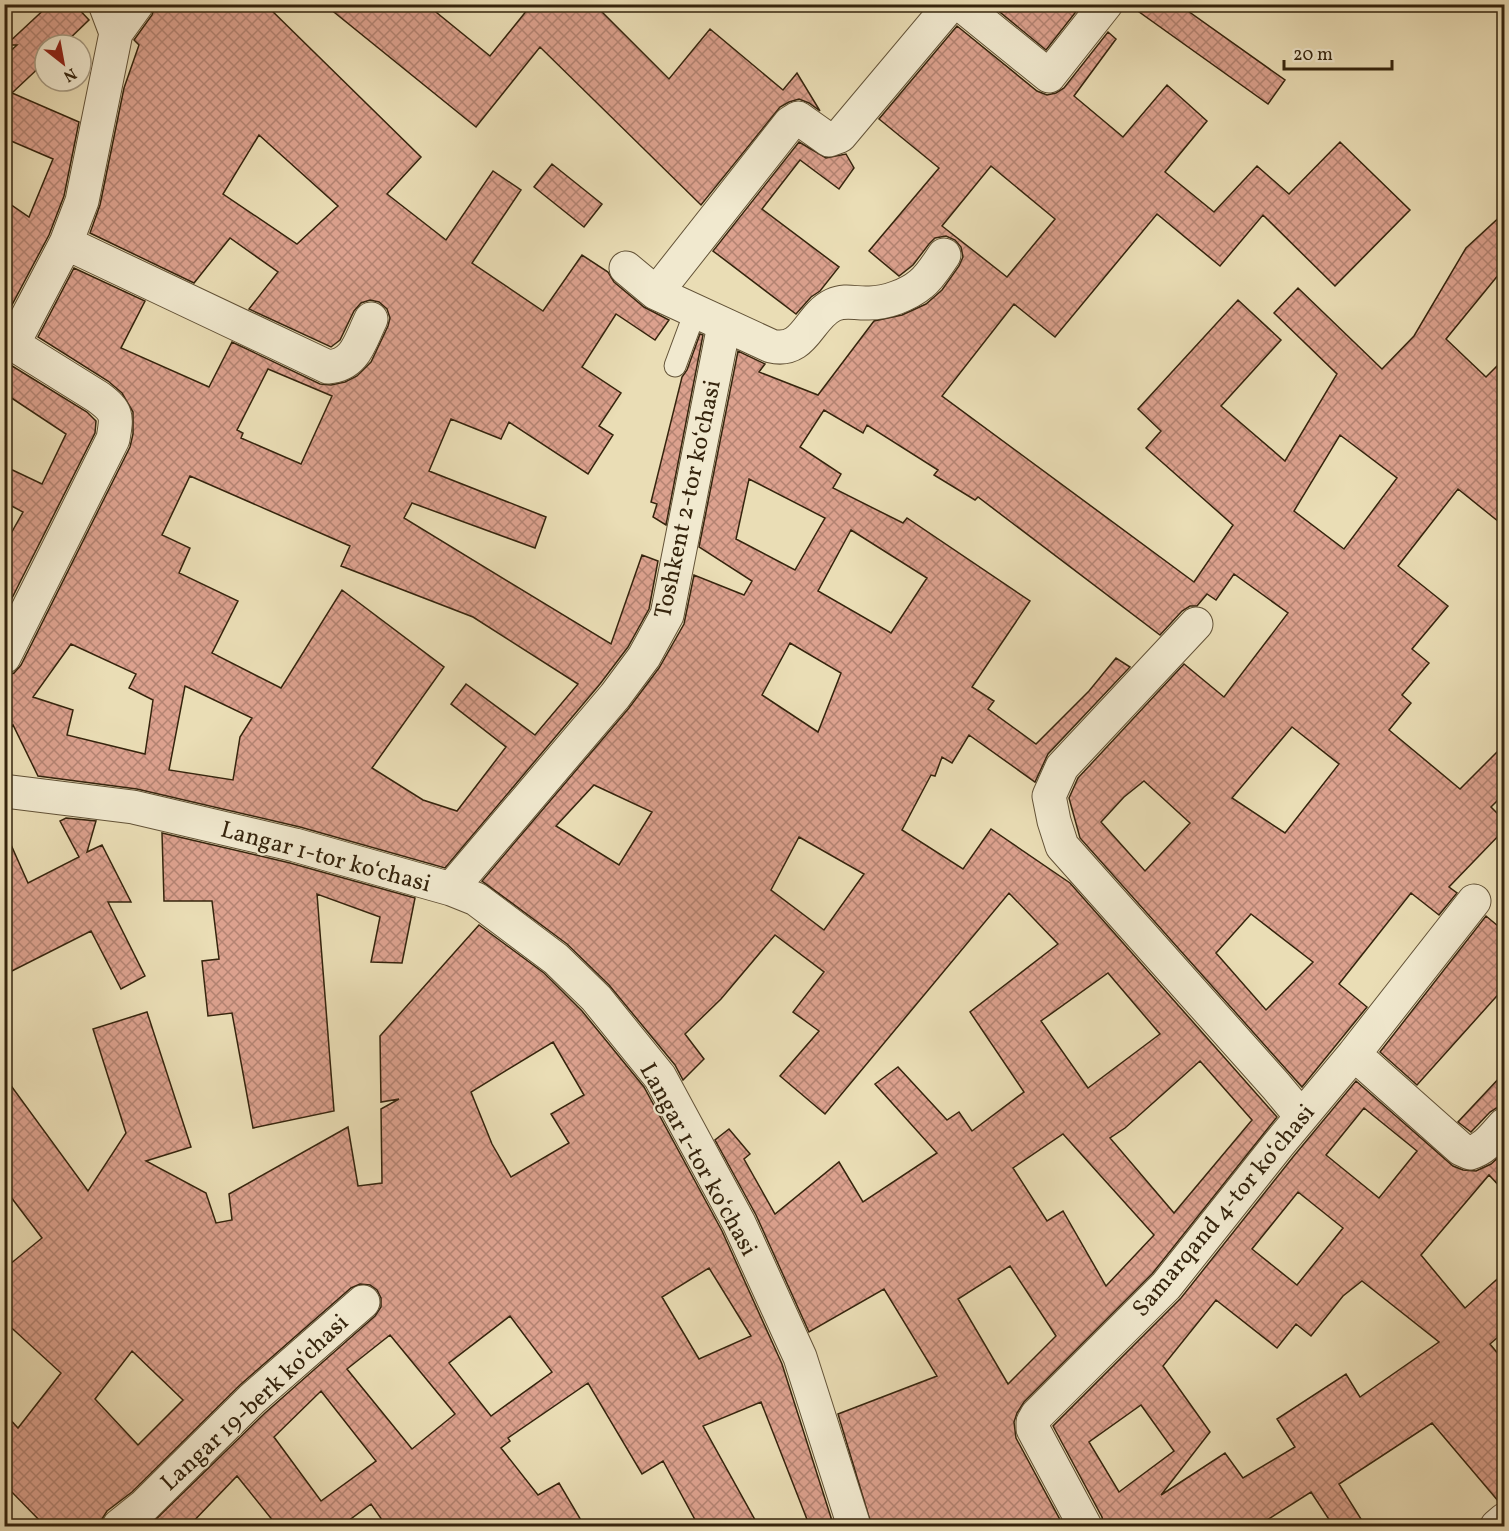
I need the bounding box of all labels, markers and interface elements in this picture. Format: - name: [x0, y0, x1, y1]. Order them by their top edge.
- north arrow: [33, 33, 93, 93]
- scale bar: [1284, 33, 1392, 71]
- text: 20 m: [1293, 43, 1333, 68]
- text: N: [59, 62, 80, 87]
- street label: Toshkent 2-tor koʻchasi: [647, 377, 731, 622]
- street label: Langar 1-tor koʻchasi: [217, 814, 434, 902]
- street label: Langar 1-tor koʻchasi: [630, 1057, 765, 1263]
- street label: Samarqand 4-tor koʻchasi: [1125, 1098, 1324, 1325]
- street label: Langar 19-berk koʻchasi: [154, 1307, 357, 1500]

